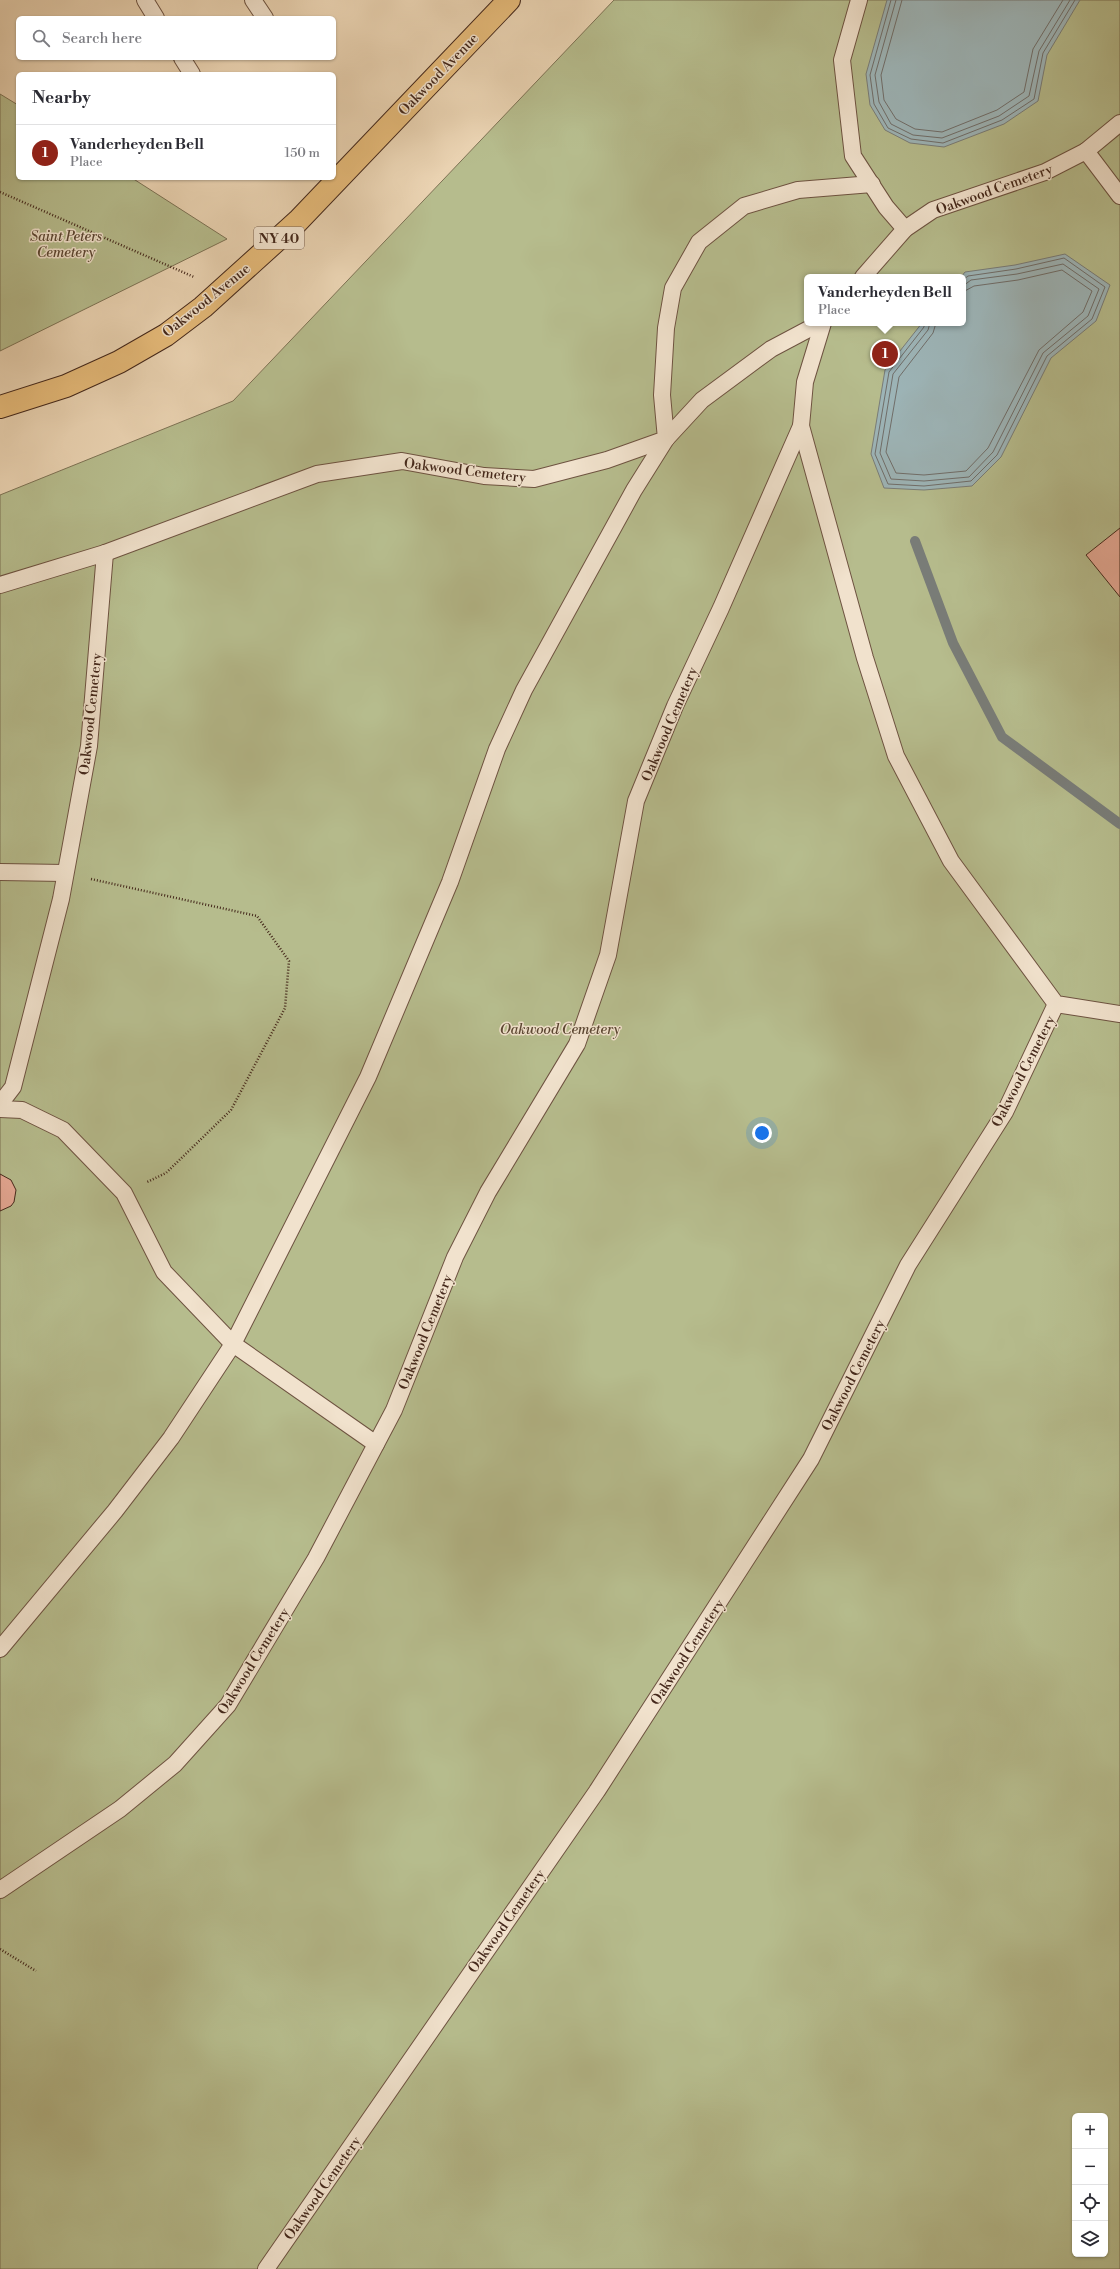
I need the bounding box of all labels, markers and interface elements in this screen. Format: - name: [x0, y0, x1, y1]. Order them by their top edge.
- search box: [16, 16, 336, 60]
- icon: search: [30, 27, 52, 49]
- text: Search here: [62, 29, 142, 48]
- street label: Oakwood Avenue: [395, 30, 483, 120]
- text: Nearby: [32, 87, 91, 109]
- text: Vanderheyden Bell: [70, 135, 204, 154]
- text: 1: [42, 145, 48, 161]
- text: 150 m: [285, 145, 320, 161]
- text: Place: [70, 154, 102, 170]
- street label: Oakwood Cemetery: [934, 160, 1055, 219]
- road number: NY 40: [254, 227, 304, 249]
- park label: Saint Peters Cemetery: [30, 228, 102, 262]
- street label: Oakwood Avenue: [159, 260, 254, 342]
- popup: [804, 274, 966, 326]
- text: Vanderheyden Bell: [818, 283, 952, 302]
- text: Place: [818, 302, 850, 318]
- pin: 1: [872, 339, 898, 369]
- street label: Oakwood Cemetery: [403, 455, 527, 487]
- street label: Oakwood Cemetery: [76, 652, 106, 776]
- street label: Oakwood Cemetery: [638, 664, 702, 784]
- street label: Oakwood Cemetery: [988, 1013, 1060, 1130]
- park label: Oakwood Cemetery: [500, 1021, 621, 1039]
- your location: [752, 1123, 772, 1143]
- street label: Oakwood Cemetery: [395, 1272, 457, 1393]
- street label: Oakwood Cemetery: [818, 1317, 890, 1434]
- street label: Oakwood Cemetery: [647, 1596, 729, 1709]
- street label: Oakwood Cemetery: [214, 1605, 294, 1718]
- street label: Oakwood Cemetery: [464, 1866, 549, 1977]
- map controls: [1072, 2113, 1108, 2257]
- button: +: [1072, 2113, 1108, 2149]
- street label: Oakwood Cemetery: [280, 2133, 365, 2244]
- button: −: [1072, 2149, 1108, 2185]
- button: locate: [1072, 2185, 1108, 2221]
- button: layers: [1072, 2221, 1108, 2257]

